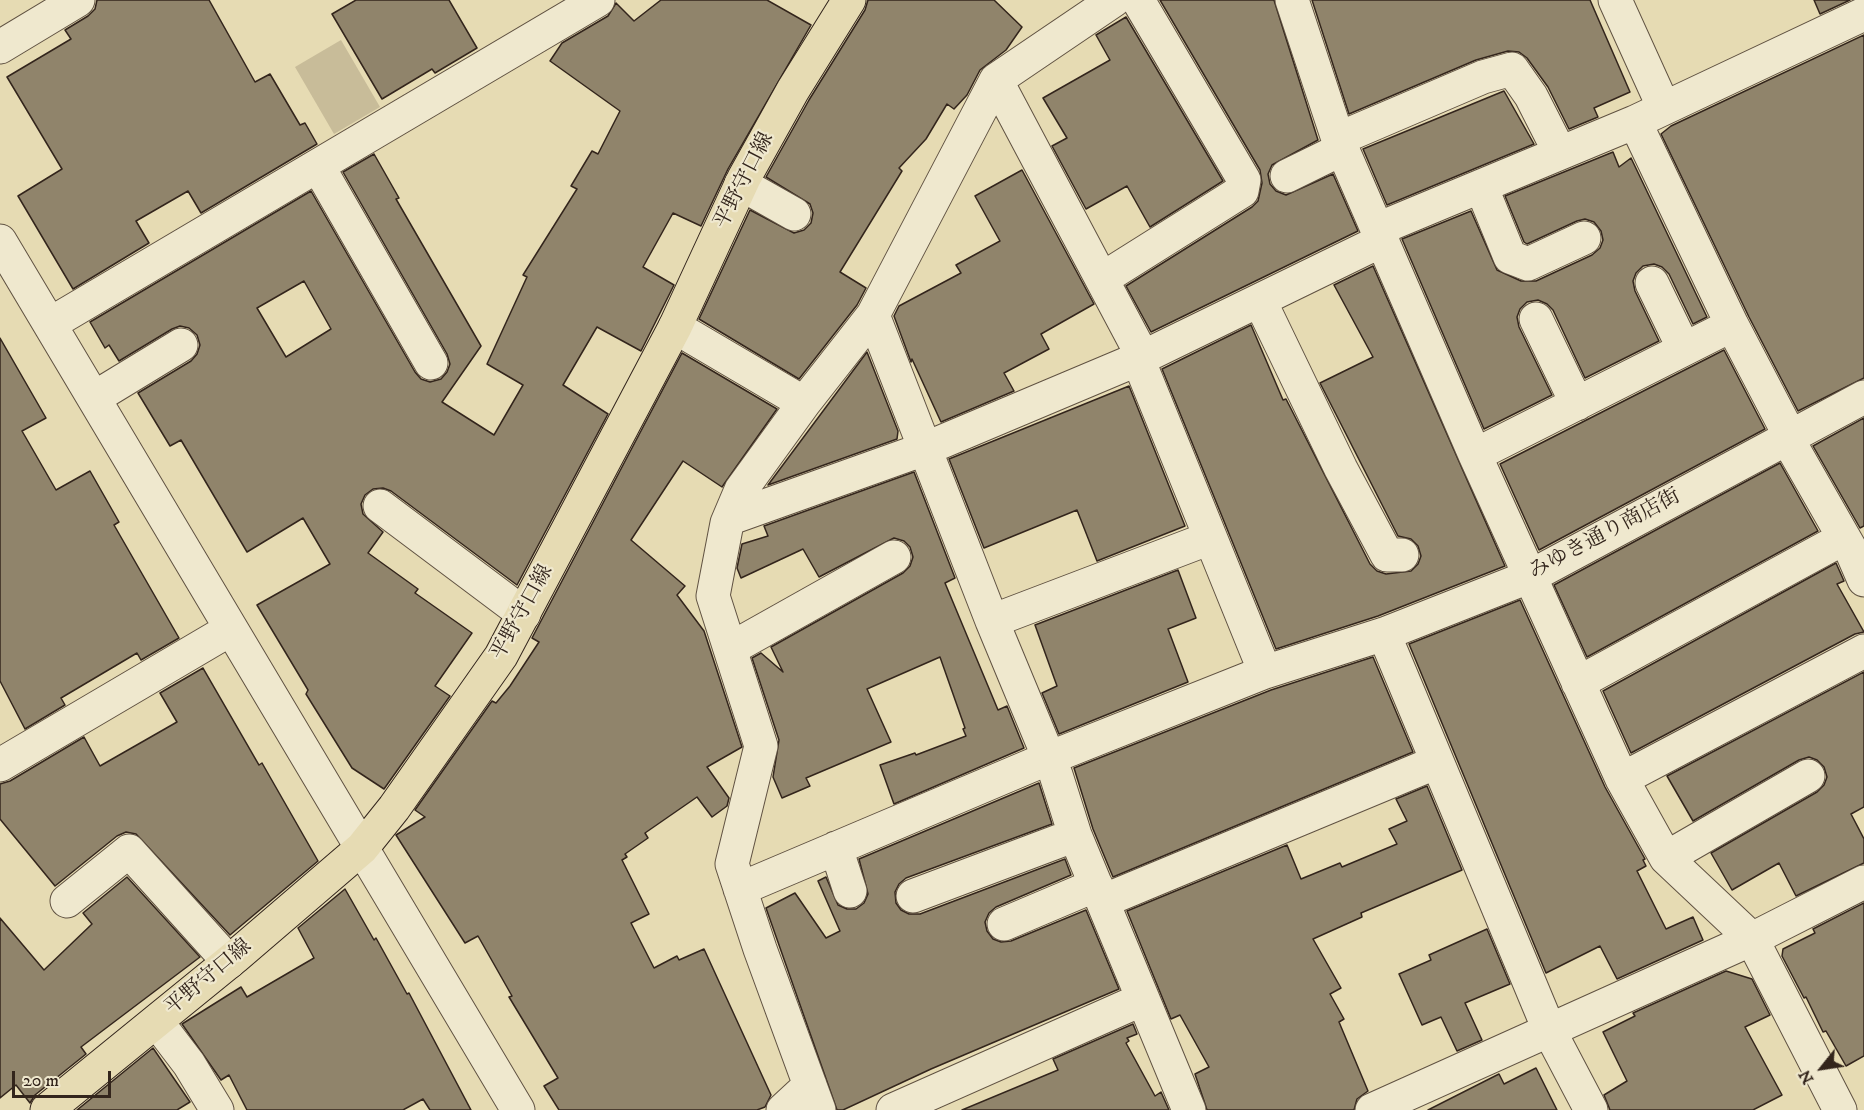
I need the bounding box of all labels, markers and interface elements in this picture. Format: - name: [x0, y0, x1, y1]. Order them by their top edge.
- street label: 平野守口線: [710, 129, 780, 233]
- street label: みゆき通り商店街: [1525, 484, 1685, 586]
- street label: 平野守口線: [487, 561, 559, 665]
- street label: 平野守口線: [161, 935, 257, 1021]
- north arrow: [1792, 1038, 1852, 1098]
- scale bar: [15, 1059, 114, 1097]
- text: N: [1794, 1066, 1818, 1088]
- text: 20 m: [23, 1070, 59, 1092]

